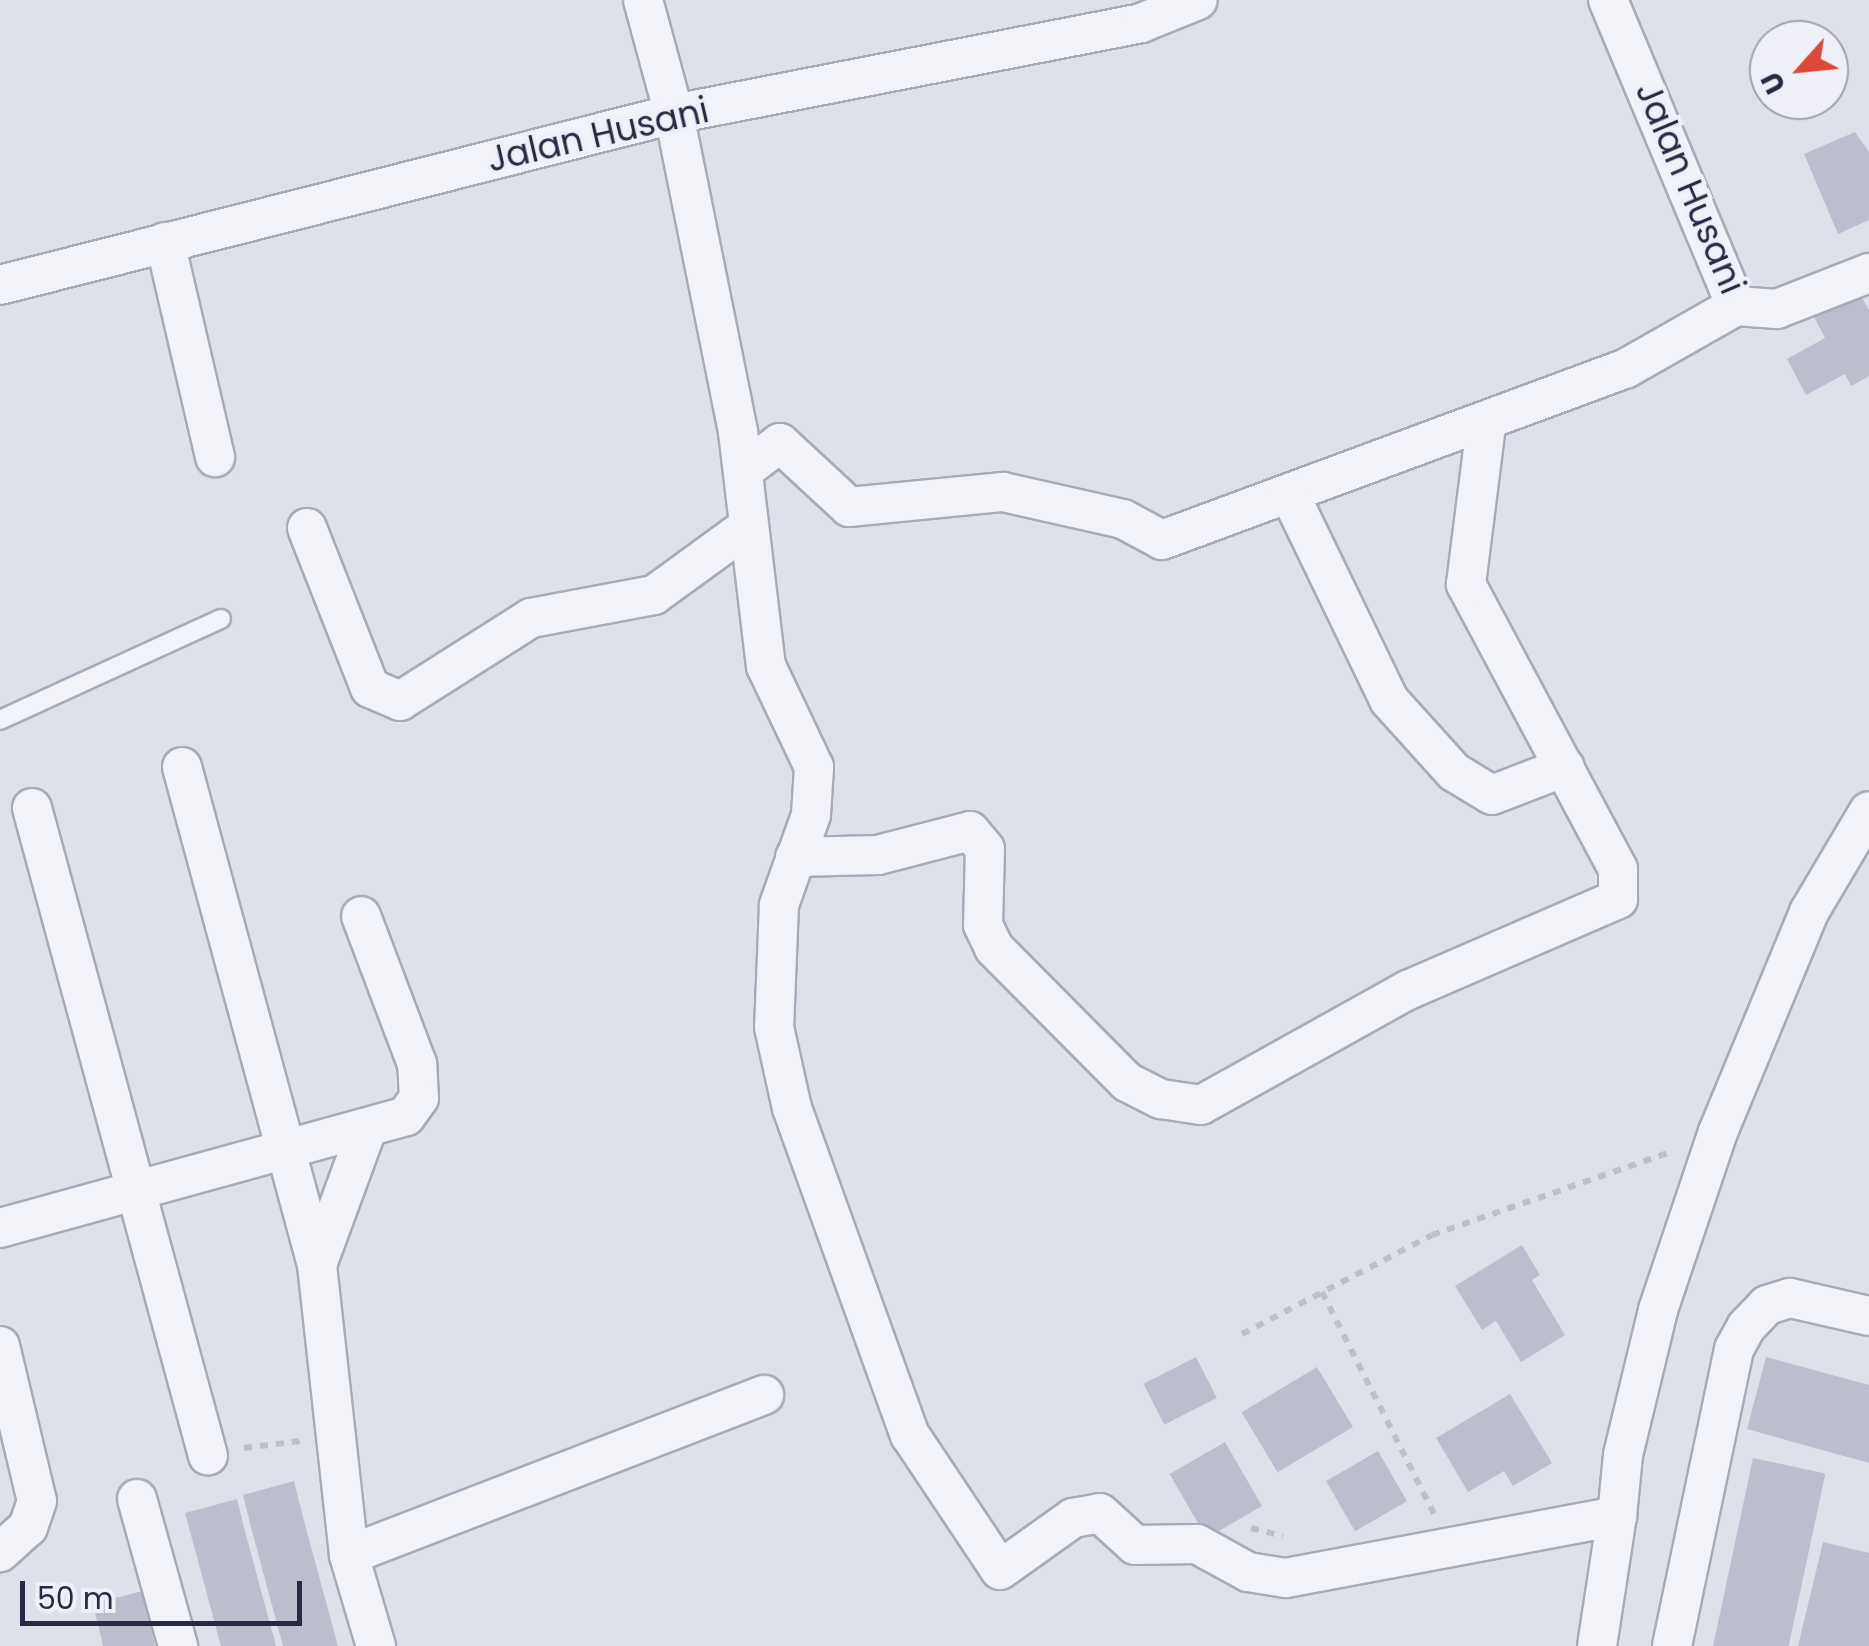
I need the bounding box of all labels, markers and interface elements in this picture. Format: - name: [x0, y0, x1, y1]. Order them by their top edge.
- north arrow: [1749, 20, 1849, 120]
- text: U: [1752, 65, 1795, 101]
- street label: Jalan Husani: [1627, 76, 1753, 300]
- street label: Jalan Husani: [483, 89, 713, 181]
- scale bar: [25, 1561, 308, 1623]
- text: 50 m: [37, 1577, 114, 1620]

